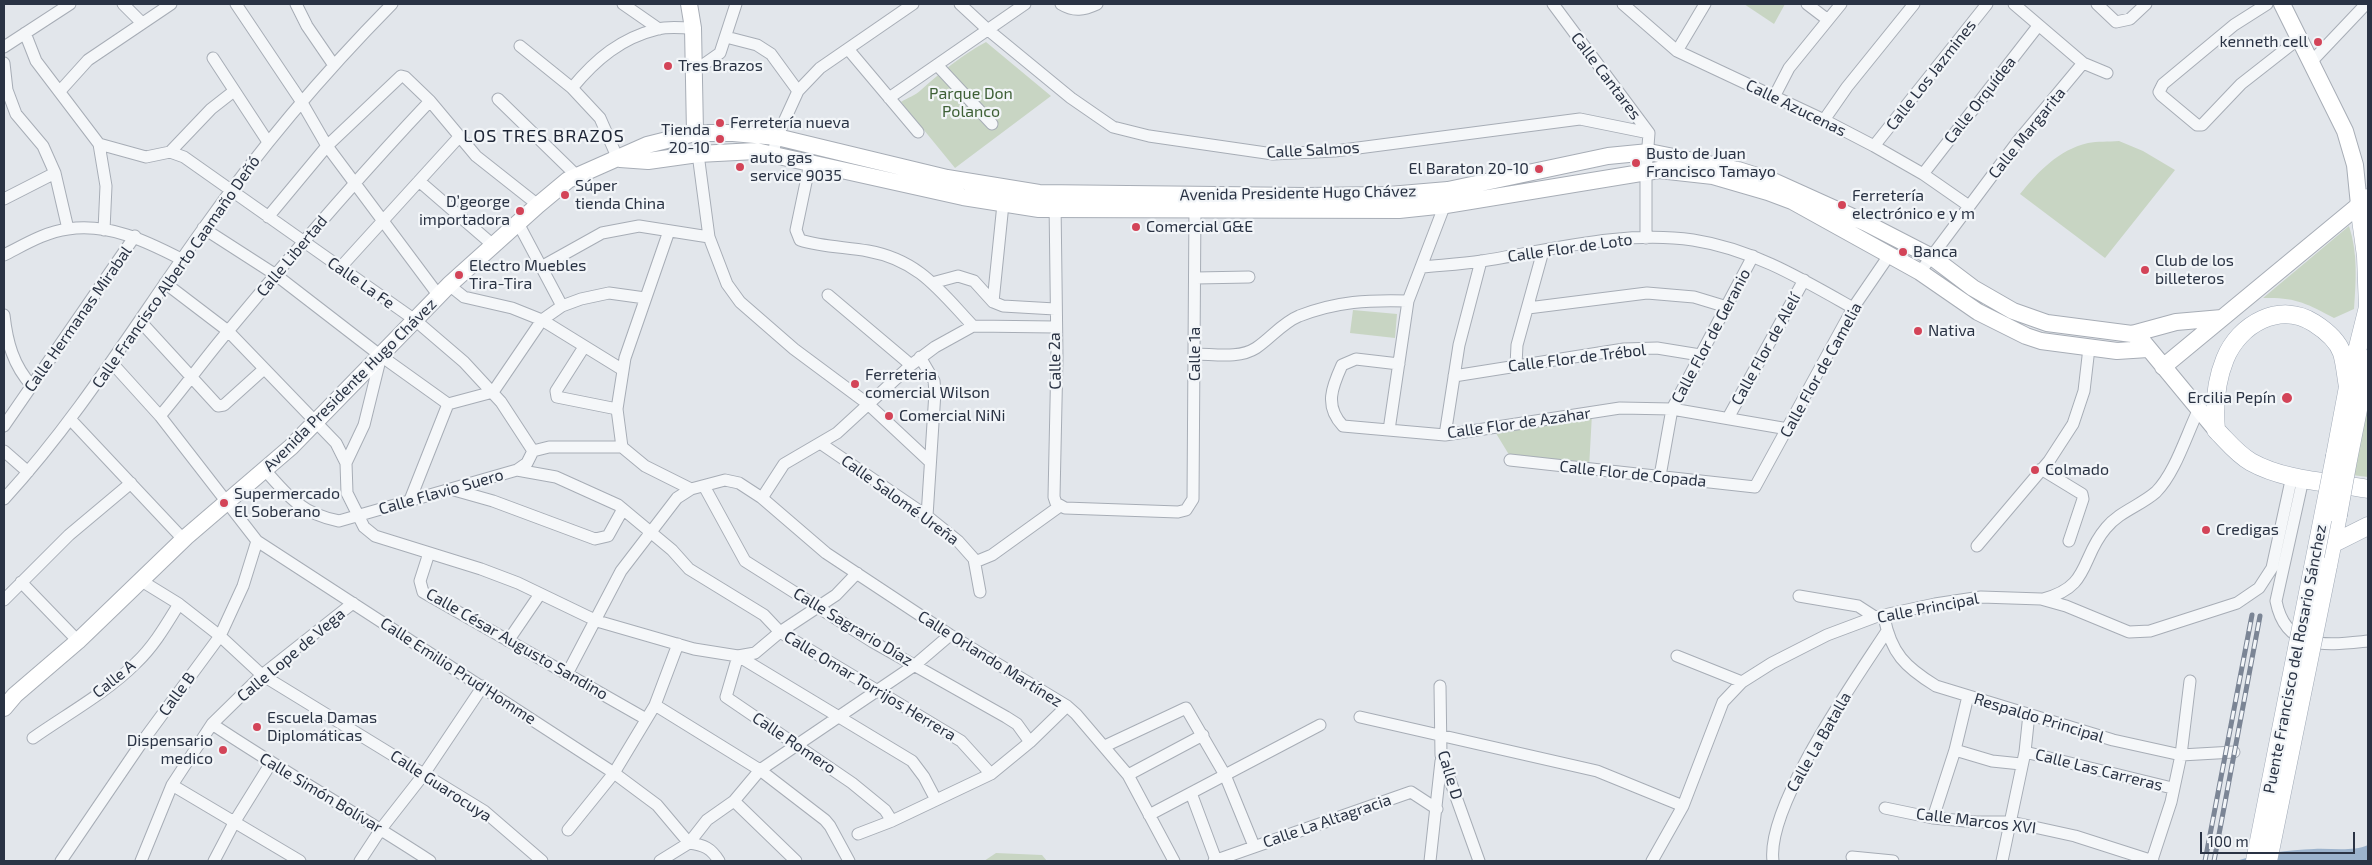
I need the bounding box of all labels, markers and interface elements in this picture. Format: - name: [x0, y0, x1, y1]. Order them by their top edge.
- street label: Calle Los Jazmines: [1882, 16, 1980, 134]
- street label: Calle Cantares: [1567, 28, 1645, 124]
- place label: kenneth cell: [2220, 32, 2308, 52]
- marker: kenneth cell: [2312, 36, 2324, 48]
- street label: Calle Orquídea: [1940, 53, 2020, 147]
- place label: Tres Brazos: [678, 56, 763, 76]
- marker: Tres Brazos: [662, 60, 674, 72]
- street label: Calle Azucenas: [1743, 75, 1849, 141]
- park label: Parque Don Polanco: [929, 84, 1013, 122]
- street label: Calle Margarita: [1984, 84, 2070, 182]
- place label: Ferretería nueva: [730, 113, 850, 133]
- marker: Ferretería nueva: [714, 117, 726, 129]
- place label: Tienda 20-10: [661, 120, 710, 158]
- district label: LOS TRES BRAZOS: [461, 125, 627, 147]
- marker: Tienda 20-10: [714, 133, 726, 145]
- street label: Calle Salmos: [1266, 138, 1360, 162]
- place label: Busto de Juan Francisco Tamayo: [1646, 144, 1776, 182]
- place label: auto gas service 9035: [750, 148, 842, 186]
- street label: Calle Francisco Alberto Caamaño Deñó: [88, 152, 264, 392]
- marker: Busto de Juan Francisco Tamayo: [1630, 157, 1642, 169]
- place label: El Baraton 20-10: [1408, 159, 1529, 179]
- marker: auto gas service 9035: [734, 161, 746, 173]
- marker: El Baraton 20-10: [1533, 163, 1545, 175]
- place label: Súper tienda China: [575, 176, 665, 214]
- street label: Avenida Presidente Hugo Chávez: [1179, 181, 1417, 205]
- place label: Ferretería electrónico e y m: [1852, 186, 1975, 224]
- marker: Súper tienda China: [559, 189, 571, 201]
- place label: D’george importadora: [419, 192, 510, 230]
- marker: Ferretería electrónico e y m: [1836, 199, 1848, 211]
- marker: D’george importadora: [514, 205, 526, 217]
- street label: Calle Libertad: [253, 212, 331, 300]
- place label: Comercial G&E: [1146, 217, 1253, 237]
- marker: Comercial G&E: [1130, 221, 1142, 233]
- street label: Calle Flor de Loto: [1506, 230, 1634, 266]
- street label: Calle Hermanas Mirabal: [20, 242, 136, 396]
- place label: Banca: [1913, 242, 1958, 262]
- marker: Banca: [1897, 246, 1909, 258]
- place label: Club de los billeteros: [2155, 251, 2234, 289]
- street label: Calle La Fe: [324, 253, 398, 313]
- place label: Electro Muebles Tira-Tira: [469, 256, 586, 294]
- marker: Club de los billeteros: [2139, 264, 2151, 276]
- street label: Calle Flor de Geranio: [1667, 265, 1755, 407]
- marker: Electro Muebles Tira-Tira: [453, 269, 465, 281]
- street label: Calle Flor de Alelí: [1727, 290, 1805, 408]
- street label: Avenida Presidente Hugo Chávez: [260, 295, 440, 475]
- street label: Calle Flor de Camelia: [1776, 299, 1866, 441]
- place label: Nativa: [1928, 321, 1975, 341]
- marker: Nativa: [1912, 325, 1924, 337]
- street label: Calle 1a: [1185, 327, 1205, 381]
- street label: Calle 2a: [1045, 332, 1065, 390]
- street label: Calle Flor de Trébol: [1507, 340, 1647, 376]
- place label: Ferreteria comercial Wilson: [865, 365, 990, 403]
- marker: Ferreteria comercial Wilson: [849, 378, 861, 390]
- place label: Ercilia Pepín: [2187, 388, 2276, 408]
- marker: Ercilia Pepín: [2280, 391, 2294, 405]
- street label: Calle Flor de Azahar: [1446, 403, 1592, 443]
- place label: Comercial NiNi: [899, 406, 1005, 426]
- marker: Comercial NiNi: [883, 410, 895, 422]
- street label: Calle Salomé Ureña: [837, 451, 963, 549]
- street label: Calle Flor de Copada: [1559, 457, 1707, 491]
- place label: Colmado: [2045, 460, 2109, 480]
- marker: Colmado: [2029, 464, 2041, 476]
- street label: Calle Flavio Suero: [376, 465, 506, 519]
- place label: Supermercado El Soberano: [234, 484, 340, 522]
- marker: Supermercado El Soberano: [218, 497, 230, 509]
- place label: Credigas: [2216, 520, 2279, 540]
- street label: Puente Francisco del Rosario Sánchez: [2259, 523, 2331, 795]
- marker: Credigas: [2200, 524, 2212, 536]
- street label: Calle César Augusto Sandino: [423, 584, 611, 704]
- street label: Calle Sagrario Díaz: [790, 584, 916, 670]
- street label: Calle Principal: [1875, 589, 1981, 627]
- street label: Calle Lope de Vega: [233, 604, 349, 706]
- street label: Calle Orlando Martínez: [914, 607, 1066, 711]
- street label: Calle Emilio Prud'Homme: [377, 613, 539, 729]
- street label: Calle Omar Torrijos Herrera: [781, 627, 959, 745]
- street label: Calle A: [89, 656, 139, 702]
- street label: Calle B: [155, 668, 199, 720]
- street label: Calle La Batalla: [1783, 689, 1855, 795]
- street label: Respaldo Principal: [1972, 689, 2106, 747]
- place label: Escuela Damas Diplomáticas: [267, 708, 377, 746]
- street label: Calle Romero: [749, 708, 839, 778]
- marker: Escuela Damas Diplomáticas: [251, 721, 263, 733]
- place label: Dispensario medico: [127, 731, 213, 769]
- marker: Dispensario medico: [217, 744, 229, 756]
- street label: Calle Las Carreras: [2033, 745, 2165, 795]
- street label: Calle Guarocuya: [387, 746, 495, 826]
- street label: Calle D: [1433, 748, 1467, 802]
- street label: Calle Simón Bolívar: [256, 749, 386, 837]
- street label: Calle La Altagracia: [1260, 790, 1394, 852]
- street label: Calle Marcos XVI: [1915, 804, 2037, 838]
- scale bar: [2202, 822, 2357, 854]
- text: 100 m: [2208, 832, 2249, 850]

